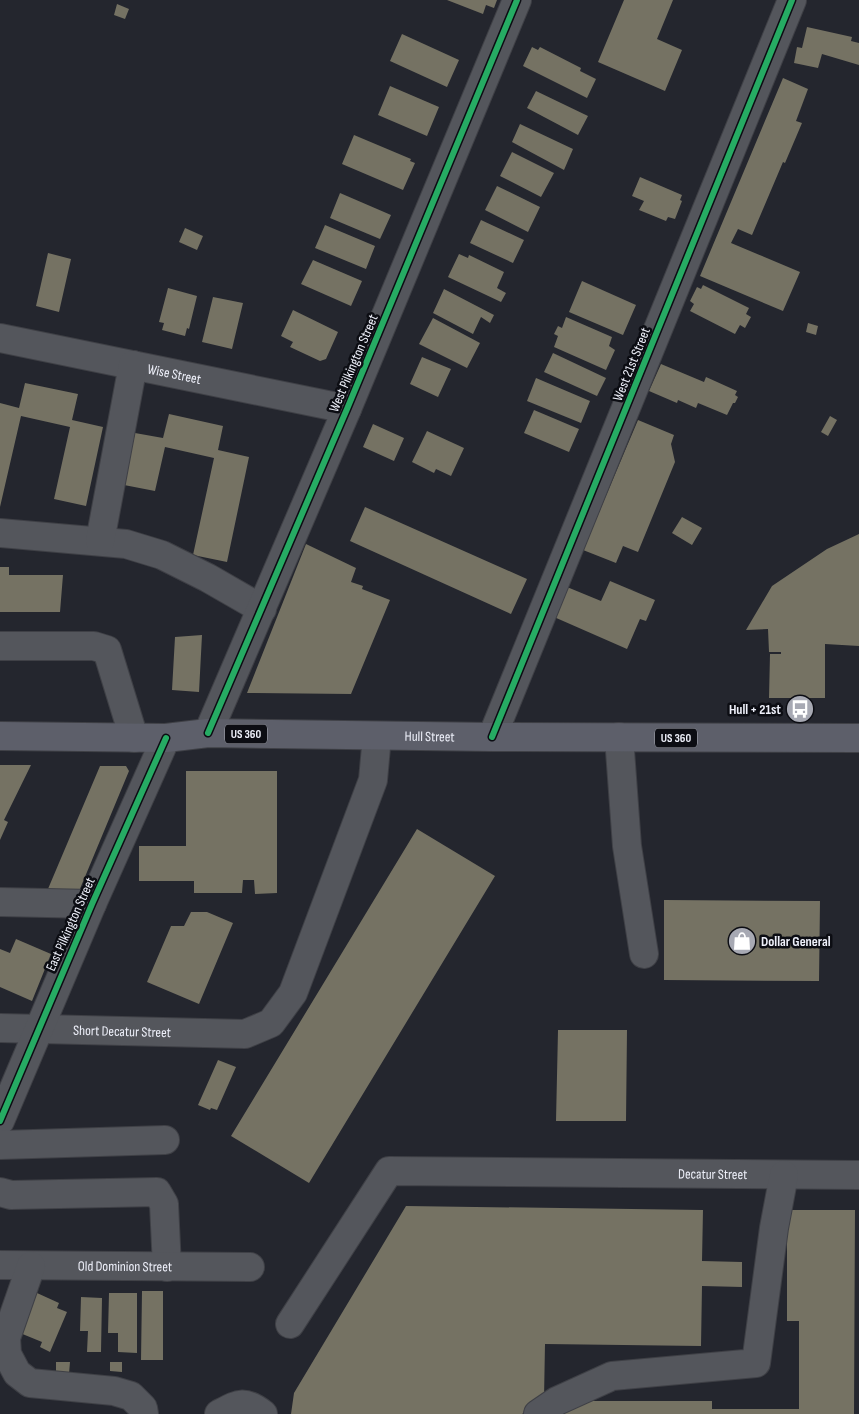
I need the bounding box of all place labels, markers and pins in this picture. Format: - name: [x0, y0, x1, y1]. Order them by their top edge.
- bus stop icon: Hull + 21st: [785, 694, 815, 724]
- place label: Hull + 21st: [729, 701, 781, 718]
- shop icon: Dollar General: [727, 926, 757, 956]
- place label: Dollar General: [761, 933, 831, 950]

